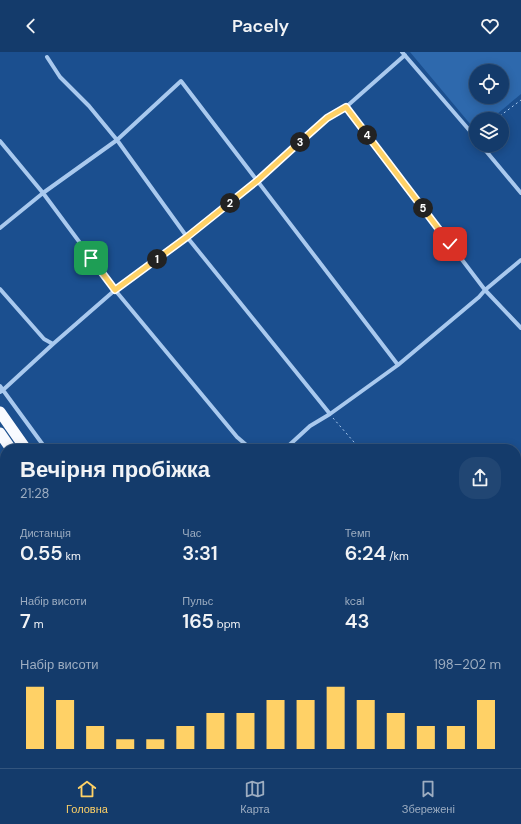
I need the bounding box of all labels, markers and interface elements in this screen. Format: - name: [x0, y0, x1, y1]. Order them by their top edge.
- text: Pacely: [232, 14, 289, 38]
- icon: back: [20, 15, 42, 37]
- icon: heart: [479, 15, 501, 37]
- map controls: [469, 64, 509, 152]
- button: locate: [469, 64, 509, 104]
- button: layers: [469, 112, 509, 152]
- pin: 4: [357, 125, 377, 145]
- text: 4: [363, 128, 371, 142]
- pin: 3: [290, 132, 310, 152]
- text: 3: [297, 135, 303, 149]
- pin: 2: [220, 193, 240, 213]
- text: 2: [227, 196, 233, 210]
- pin: 5: [413, 198, 433, 218]
- text: 5: [420, 201, 426, 215]
- pin: [433, 227, 467, 261]
- icon: check: [439, 233, 461, 255]
- pin: [74, 241, 108, 275]
- icon: arrive: [80, 247, 102, 269]
- pin: 1: [147, 249, 167, 269]
- text: 1: [155, 252, 159, 266]
- text: Вечірня пробіжка: [20, 455, 210, 484]
- button: share: [459, 457, 501, 499]
- text: 21:28: [20, 485, 49, 502]
- text: Дистанція: [20, 526, 71, 540]
- text: Час: [182, 526, 201, 540]
- text: Темп: [345, 526, 370, 540]
- text: 0.55: [20, 540, 63, 566]
- text: 3:31: [182, 540, 218, 566]
- text: 6:24: [345, 540, 386, 566]
- text: km: [63, 549, 81, 563]
- text: /km: [386, 549, 409, 563]
- text: Набір висоти: [20, 594, 87, 608]
- text: Пульс: [182, 594, 213, 608]
- text: kcal: [345, 594, 365, 608]
- text: 7: [20, 608, 31, 634]
- text: 165: [182, 608, 214, 634]
- text: 43: [345, 608, 369, 634]
- text: m: [31, 617, 43, 631]
- text: bpm: [214, 617, 240, 631]
- text: Набір висоти: [20, 656, 99, 673]
- text: 198–202 m: [434, 656, 501, 673]
- tab: Головна: [66, 778, 108, 816]
- tab: Карта: [240, 778, 270, 816]
- tab: Збережені: [402, 778, 455, 816]

